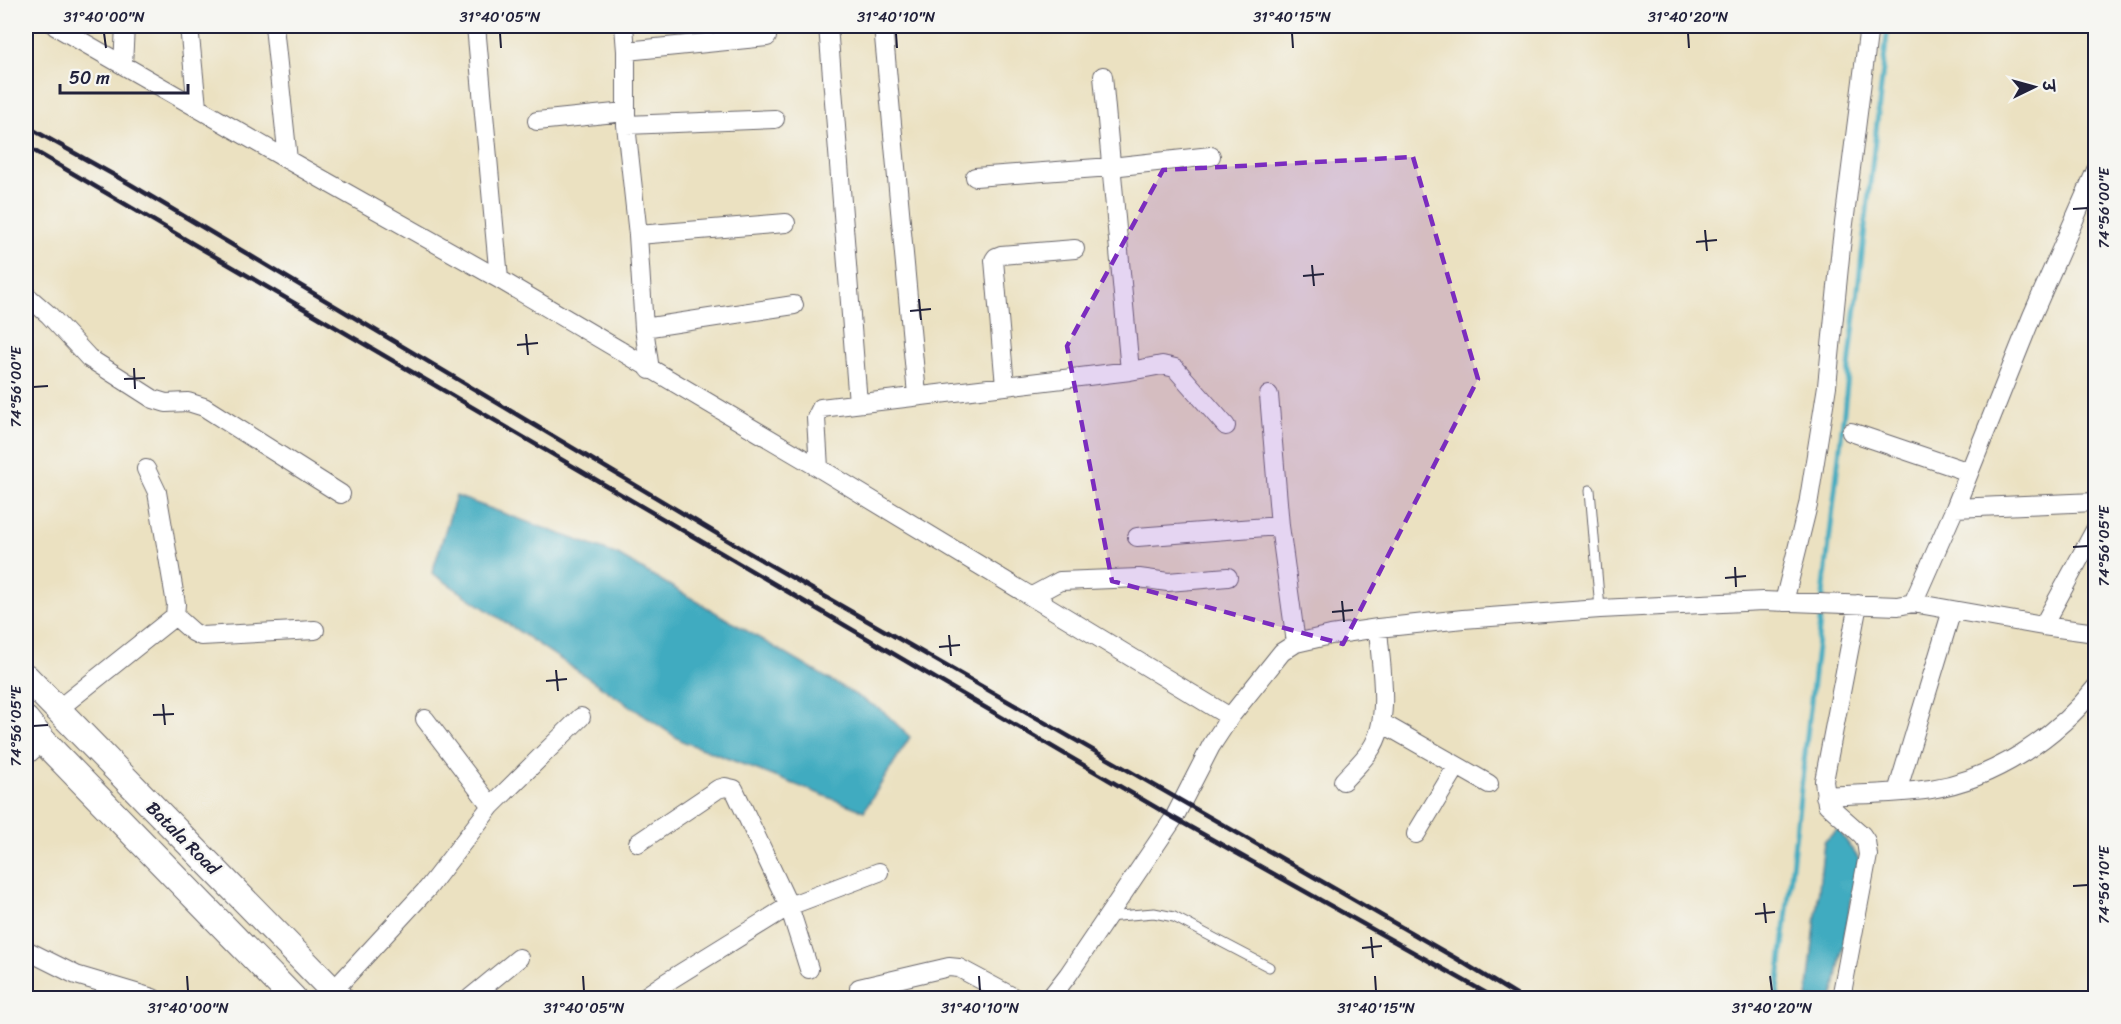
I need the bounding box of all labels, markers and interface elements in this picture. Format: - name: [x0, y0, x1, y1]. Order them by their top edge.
- text: 31°40'00"N: [63, 4, 145, 30]
- text: 31°40'05"N: [460, 4, 541, 30]
- text: 31°40'10"N: [857, 4, 936, 30]
- text: 31°40'15"N: [1253, 4, 1331, 30]
- text: 31°40'20"N: [1648, 4, 1729, 30]
- scale bar: [60, 57, 188, 95]
- north arrow: [2004, 57, 2064, 117]
- text: 50 m: [69, 62, 110, 94]
- text: उ: [2033, 77, 2063, 94]
- text: 74°56'00"E: [2091, 166, 2117, 249]
- text: 74°56'00"E: [3, 345, 29, 428]
- text: 74°56'05"E: [2091, 504, 2117, 586]
- text: 74°56'05"E: [3, 684, 29, 766]
- street label: Batala Road: [138, 793, 229, 884]
- text: 74°56'10"E: [2091, 844, 2117, 924]
- text: 31°40'00"N: [147, 995, 229, 1021]
- text: 31°40'05"N: [544, 995, 625, 1021]
- text: 31°40'10"N: [941, 995, 1020, 1021]
- text: 31°40'15"N: [1337, 995, 1415, 1021]
- text: 31°40'20"N: [1732, 995, 1813, 1021]

